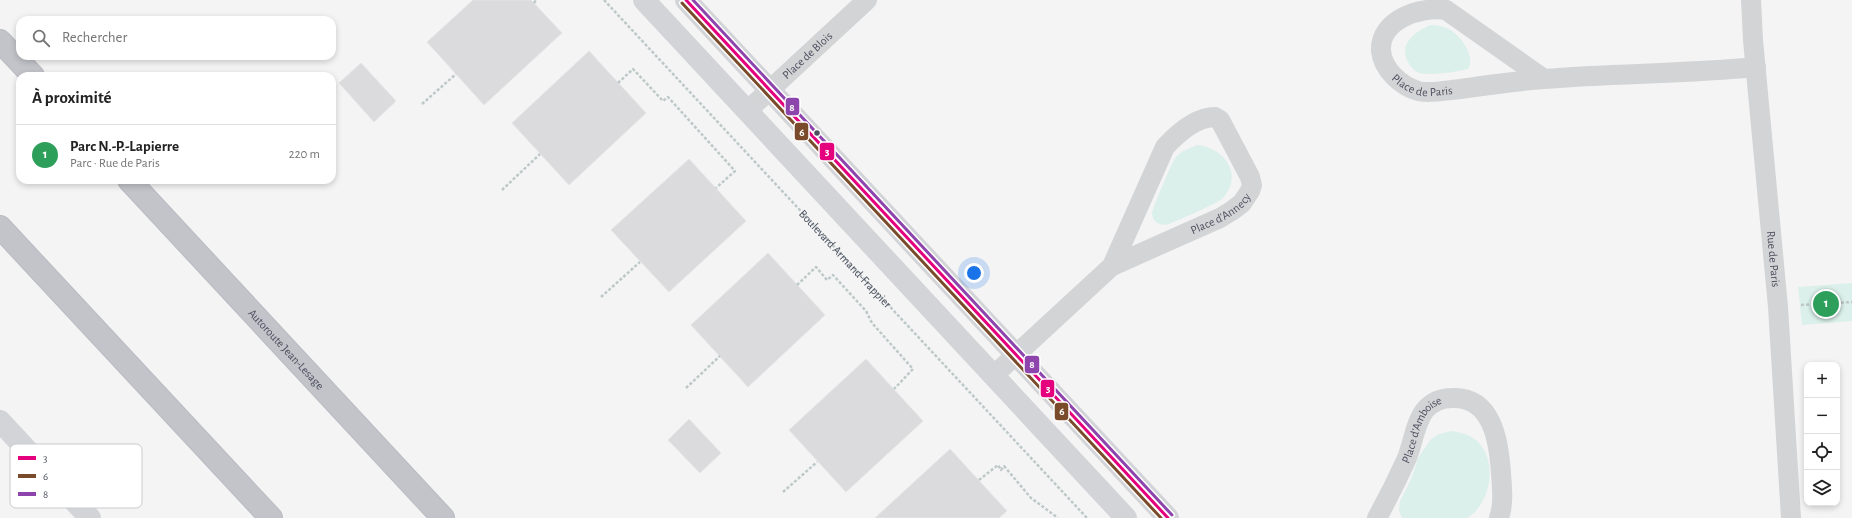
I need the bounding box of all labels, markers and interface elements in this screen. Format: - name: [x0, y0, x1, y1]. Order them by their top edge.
- search box: [16, 16, 336, 60]
- icon: search: [30, 27, 52, 49]
- street label: Place de Blois: [780, 29, 835, 81]
- text: Rechercher: [62, 30, 127, 45]
- street label: Place de Paris: [1390, 72, 1453, 98]
- text: À proximité: [32, 89, 112, 106]
- line badge: 8: [785, 97, 800, 116]
- text: 8: [789, 102, 795, 113]
- line badge: 6: [794, 122, 809, 141]
- text: 6: [799, 127, 805, 138]
- unlabelled marker: [812, 128, 822, 138]
- text: Parc N.-P.-Lapierre: [70, 139, 179, 154]
- line badge: 3: [819, 142, 835, 161]
- text: 3: [825, 146, 830, 157]
- text: 1: [43, 148, 47, 161]
- text: 220 m: [289, 148, 320, 161]
- text: Parc · Rue de Paris: [70, 157, 160, 170]
- street label: Place d'Annecy: [1189, 191, 1254, 236]
- street label: Boulevard Armand-Frappier: [797, 207, 894, 310]
- street label: Rue de Paris: [1765, 230, 1782, 288]
- your location: [964, 263, 984, 283]
- pin: 1: [1813, 289, 1839, 319]
- street label: Autoroute Jean-Lesage: [246, 307, 326, 392]
- line badge: 8: [1024, 355, 1040, 374]
- text: 8: [1029, 359, 1035, 370]
- map controls: [1804, 362, 1840, 506]
- button: +: [1804, 362, 1840, 398]
- line badge: 3: [1040, 379, 1055, 398]
- text: 3: [1046, 383, 1051, 394]
- street label: Place d'Amboise: [1399, 394, 1443, 465]
- button: −: [1804, 398, 1840, 434]
- line badge: 6: [1054, 402, 1069, 421]
- text: 6: [1059, 406, 1065, 417]
- button: locate: [1804, 434, 1840, 470]
- legend: [10, 444, 142, 508]
- text: 3: [43, 453, 48, 464]
- button: layers: [1804, 470, 1840, 506]
- text: 6: [43, 471, 48, 482]
- text: 8: [43, 489, 48, 500]

